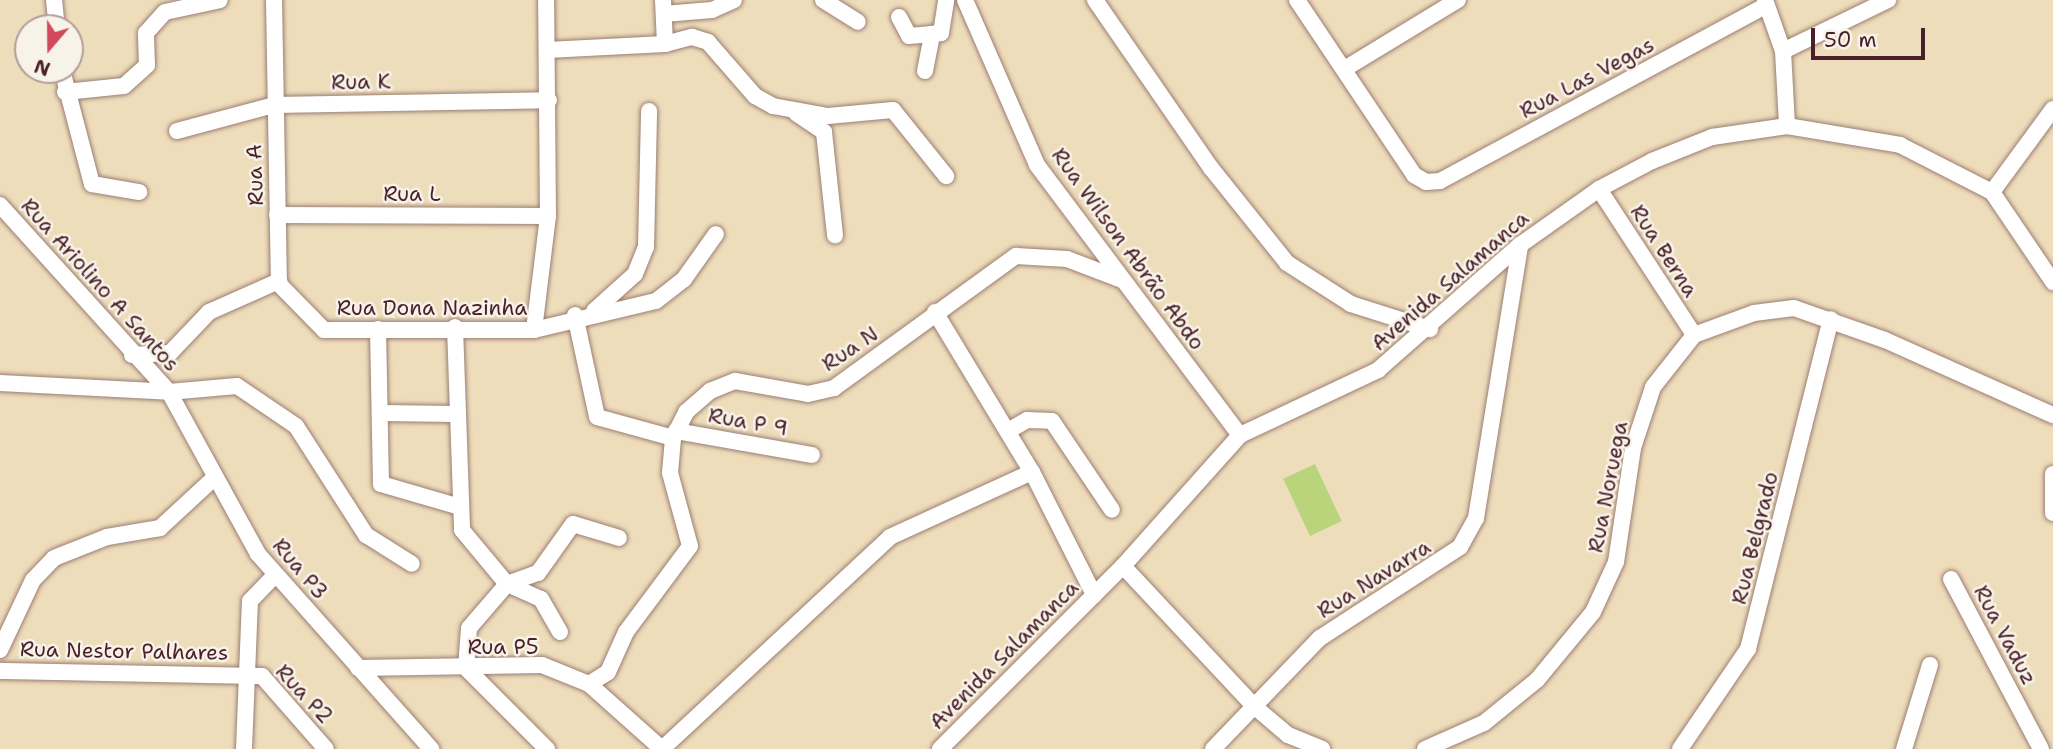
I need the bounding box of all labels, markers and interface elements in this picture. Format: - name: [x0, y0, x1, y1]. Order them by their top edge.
- north arrow: [14, 14, 84, 84]
- scale bar: [1815, 14, 1929, 58]
- text: 50 m: [1824, 26, 1877, 54]
- street label: Rua Las Vegas: [1516, 32, 1658, 124]
- text: N: [31, 53, 54, 82]
- street label: Rua K: [331, 69, 391, 95]
- street label: Rua Wilson Abrão Abdo: [1046, 143, 1210, 355]
- street label: Rua A: [241, 144, 269, 206]
- street label: Rua L: [383, 181, 441, 207]
- street label: Rua Ariolino A Santos: [16, 193, 184, 377]
- street label: Rua Berna: [1625, 200, 1703, 302]
- street label: Avenida Salamanca: [1366, 206, 1534, 356]
- street label: Rua Dona Nazinha: [337, 295, 527, 321]
- street label: Rua N: [817, 321, 883, 377]
- street label: Rua P 9: [706, 403, 790, 441]
- street label: Rua Noruega: [1583, 419, 1633, 555]
- street label: Rua Belgrado: [1726, 469, 1784, 607]
- street label: Rua P3: [267, 533, 333, 605]
- street label: Rua Navarra: [1313, 534, 1435, 624]
- street label: Avenida Salamanca: [924, 575, 1084, 735]
- street label: Rua Vaduz: [1968, 581, 2042, 689]
- street label: Rua P5: [467, 634, 539, 660]
- street label: Rua Nestor Palhares: [20, 637, 228, 665]
- street label: Rua P2: [270, 659, 338, 729]

